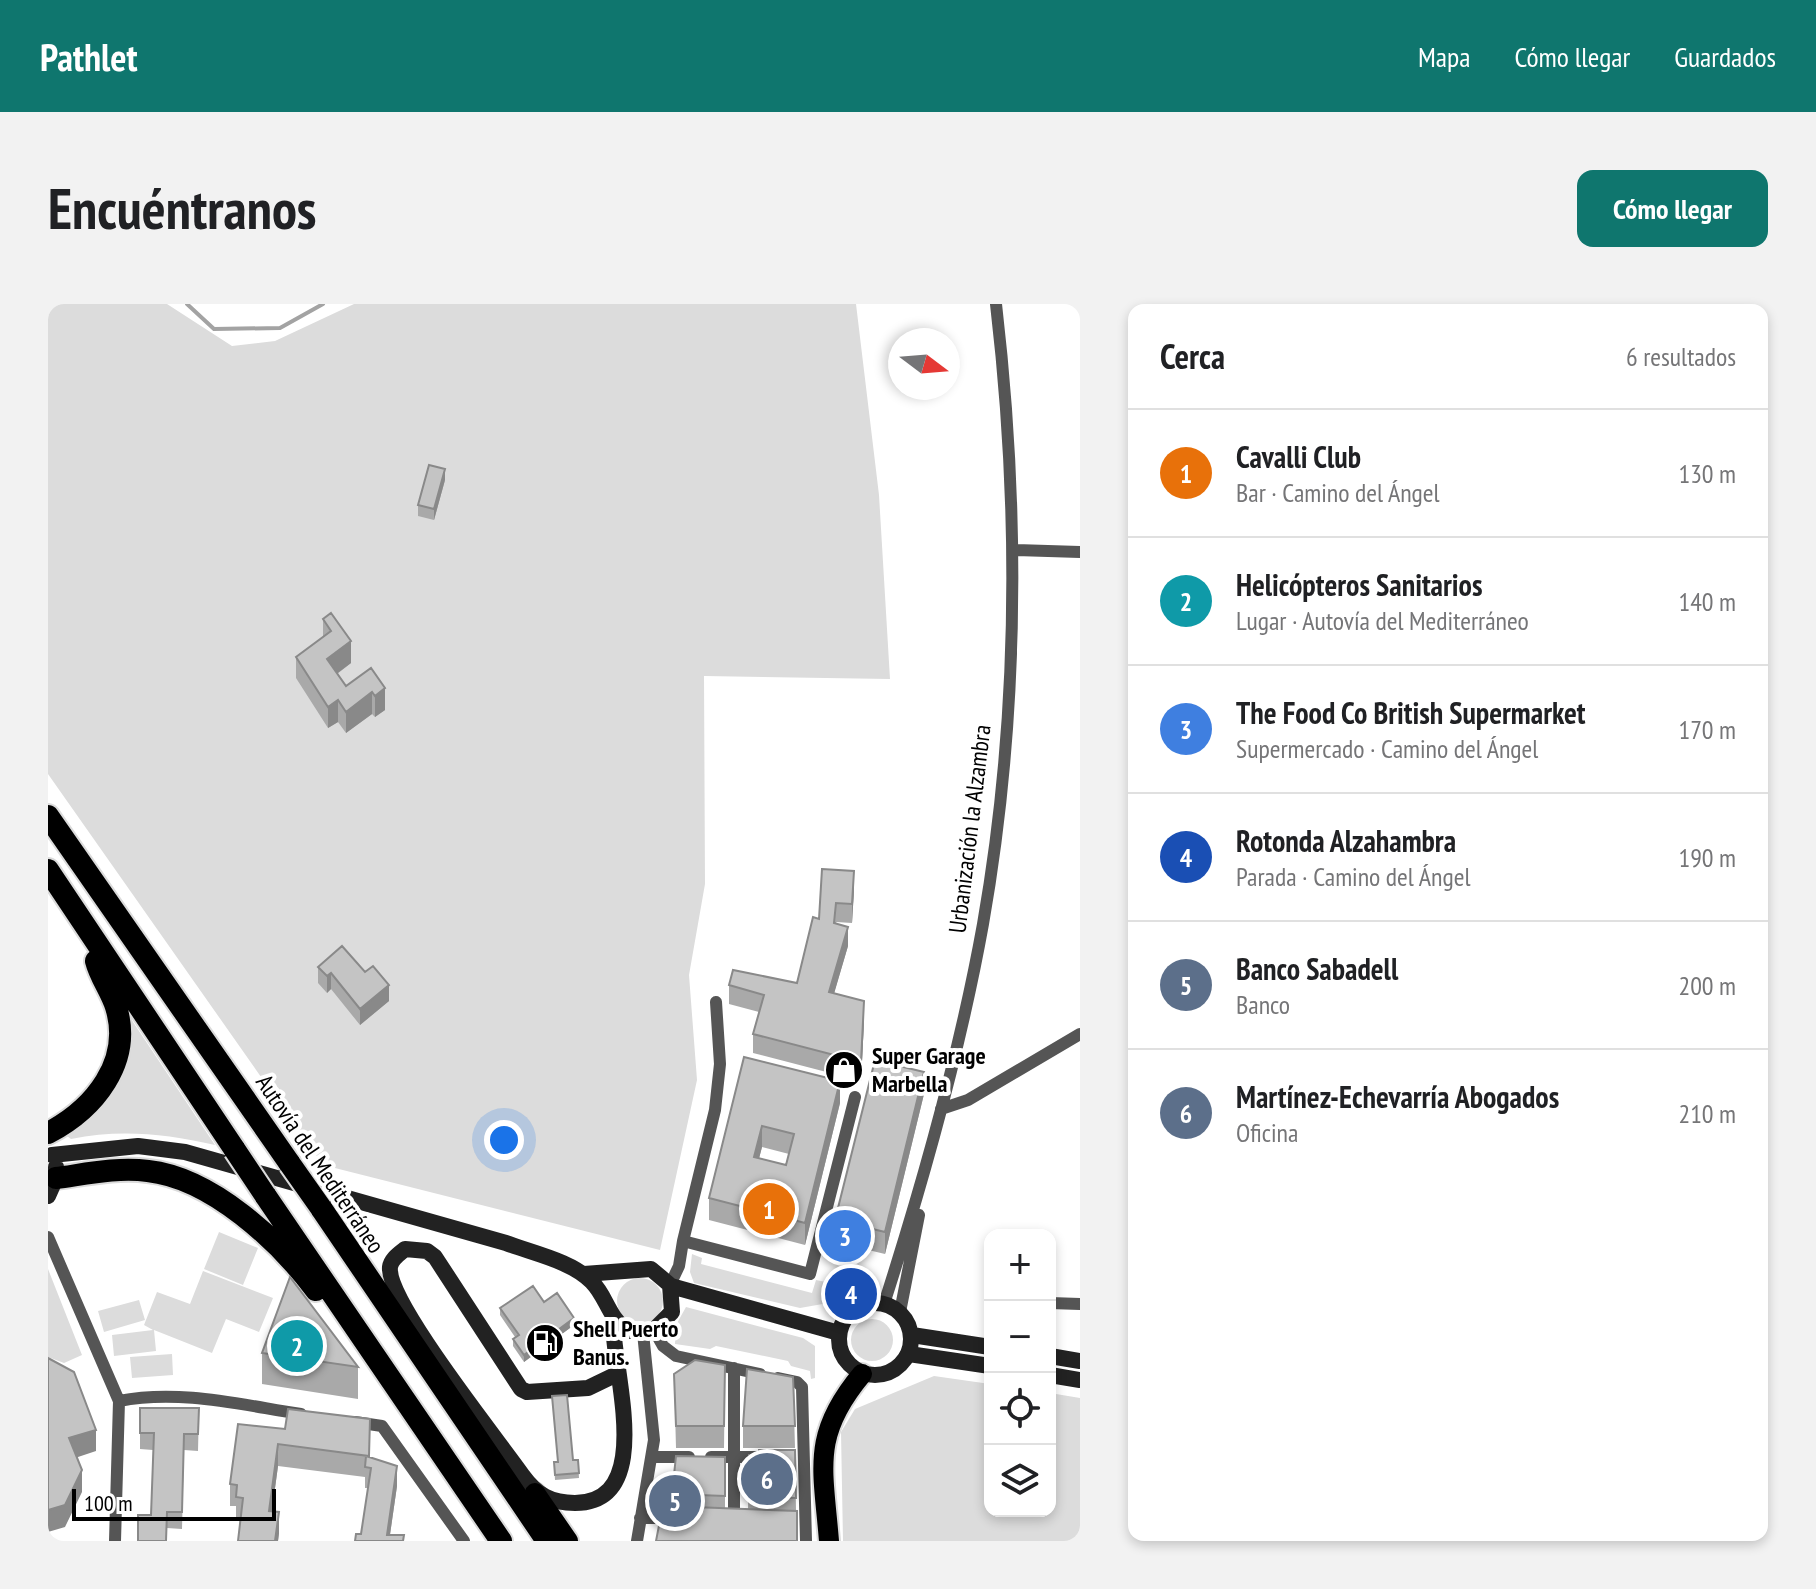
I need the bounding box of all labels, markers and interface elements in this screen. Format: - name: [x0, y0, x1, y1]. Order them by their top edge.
- text: Pathlet: [40, 32, 138, 81]
- text: Mapa: [1418, 38, 1470, 75]
- text: Cómo llegar: [1514, 38, 1630, 75]
- text: Guardados: [1674, 38, 1776, 75]
- button: Cómo llegar: [1577, 170, 1768, 247]
- text: Encuéntranos: [48, 172, 316, 244]
- north arrow: [888, 328, 960, 400]
- text: Cerca: [1160, 334, 1225, 378]
- text: 6 resultados: [1626, 340, 1736, 373]
- text: Cavalli Club: [1236, 437, 1361, 476]
- text: 1: [1180, 457, 1192, 490]
- text: 130 m: [1678, 457, 1736, 490]
- text: Bar · Camino del Ángel: [1236, 476, 1440, 509]
- text: Helicópteros Sanitarios: [1236, 565, 1482, 604]
- text: 2: [1180, 585, 1192, 618]
- text: 140 m: [1678, 585, 1736, 618]
- text: Lugar · Autovía del Mediterráneo: [1236, 604, 1529, 637]
- text: The Food Co British Supermarket: [1236, 693, 1586, 732]
- text: 3: [1180, 713, 1192, 746]
- text: 170 m: [1678, 713, 1736, 746]
- street label: Urbanización la Alzambra: [941, 723, 998, 935]
- text: Supermercado · Camino del Ángel: [1236, 732, 1538, 765]
- text: Rotonda Alzahambra: [1236, 821, 1456, 860]
- text: 4: [1180, 841, 1192, 874]
- text: 190 m: [1678, 841, 1736, 874]
- text: Parada · Camino del Ángel: [1236, 860, 1470, 893]
- text: Banco Sabadell: [1236, 949, 1398, 988]
- text: 5: [1180, 969, 1192, 1002]
- text: 200 m: [1678, 969, 1736, 1002]
- text: Banco: [1236, 988, 1290, 1021]
- place label: Super Garage Marbella: [872, 1040, 986, 1099]
- shop icon: Super Garage Marbella: [823, 1049, 865, 1091]
- street label: Autovía del Mediterráneo: [249, 1068, 392, 1259]
- text: Martínez-Echevarría Abogados: [1236, 1077, 1559, 1116]
- text: 6: [1180, 1097, 1192, 1130]
- text: 210 m: [1678, 1097, 1736, 1130]
- text: Oficina: [1236, 1116, 1298, 1149]
- your location: [484, 1120, 524, 1160]
- pin: 1: [743, 1179, 795, 1239]
- pin: 3: [819, 1206, 871, 1266]
- map controls: [984, 1229, 1056, 1517]
- button: +: [984, 1229, 1056, 1301]
- pin: 4: [825, 1264, 877, 1324]
- button: −: [984, 1301, 1056, 1373]
- place label: Shell Puerto Banus.: [573, 1313, 679, 1372]
- pin: 2: [271, 1316, 323, 1376]
- fuel station icon: Shell Puerto Banus.: [524, 1322, 566, 1364]
- button: locate: [984, 1373, 1056, 1445]
- button: layers: [984, 1445, 1056, 1517]
- pin: 6: [741, 1449, 793, 1509]
- pin: 5: [649, 1471, 701, 1531]
- scale bar: [72, 1485, 276, 1521]
- text: 100 m: [84, 1489, 133, 1517]

